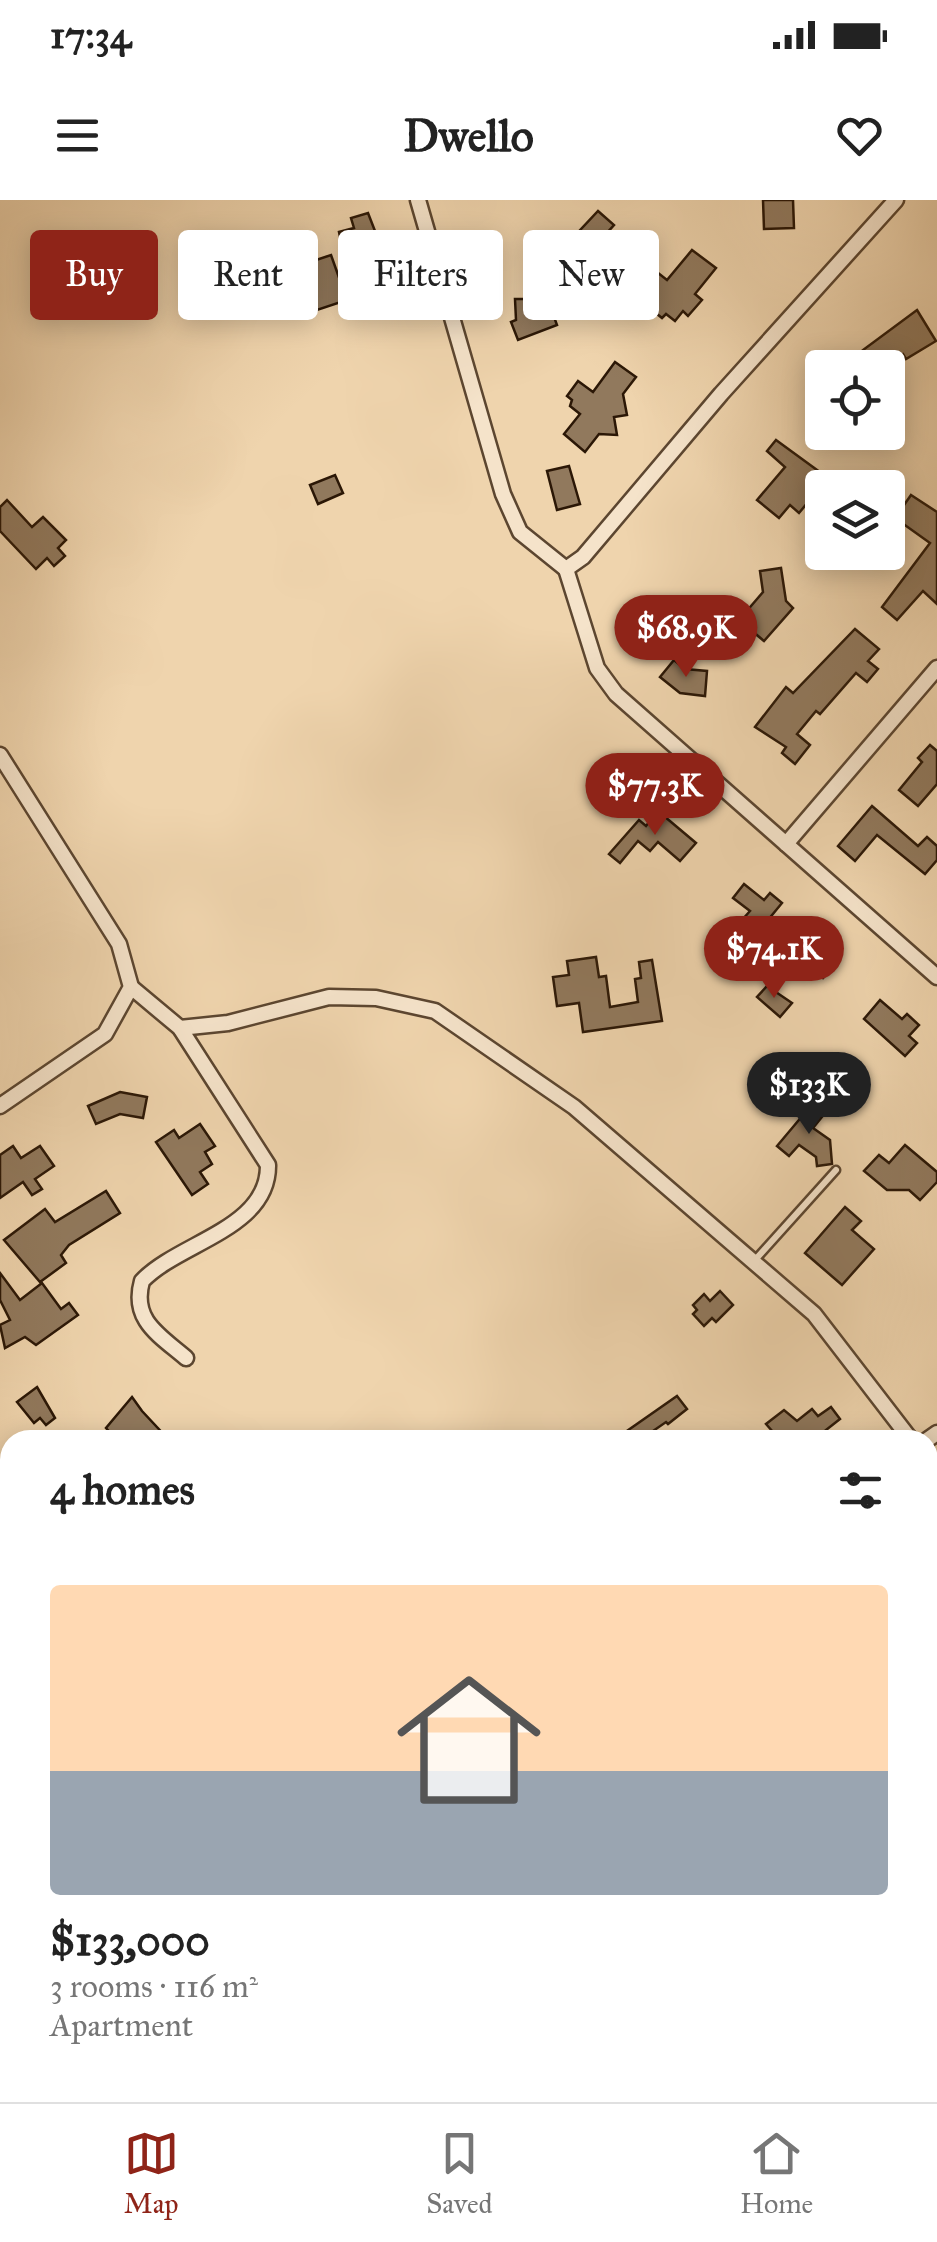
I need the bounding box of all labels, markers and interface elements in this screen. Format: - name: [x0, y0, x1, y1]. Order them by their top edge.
- text: 17:34: [50, 12, 131, 58]
- icon: menu: [50, 108, 105, 163]
- text: Dwello: [403, 108, 534, 163]
- icon: heart: [832, 108, 887, 163]
- chip: Buy: [30, 230, 158, 320]
- chip: Rent: [178, 230, 318, 320]
- chip: Filters: [338, 230, 503, 320]
- chip: New: [523, 230, 659, 320]
- map controls: [805, 350, 905, 570]
- button: locate: [805, 350, 905, 450]
- button: layers: [805, 470, 905, 570]
- pin: $68.9K: [605, 595, 767, 680]
- text: $68.9K: [636, 608, 736, 647]
- pin: $77.3K: [574, 753, 736, 838]
- text: $77.3K: [607, 766, 703, 805]
- pin: $74.1K: [693, 916, 855, 1001]
- text: $74.1K: [726, 929, 822, 968]
- pin: $133K: [739, 1052, 879, 1137]
- text: $133K: [769, 1065, 849, 1104]
- icon: filters: [833, 1463, 888, 1518]
- text: 4 homes: [50, 1464, 195, 1516]
- icon: home: [379, 1650, 559, 1830]
- text: $133,000: [50, 1915, 210, 1967]
- text: 3 rooms · 116 m²: [50, 1967, 258, 2006]
- text: Apartment: [50, 2006, 193, 2045]
- tab: Map: [124, 2126, 179, 2221]
- tab: Saved: [426, 2126, 493, 2221]
- tab: Home: [740, 2126, 813, 2221]

